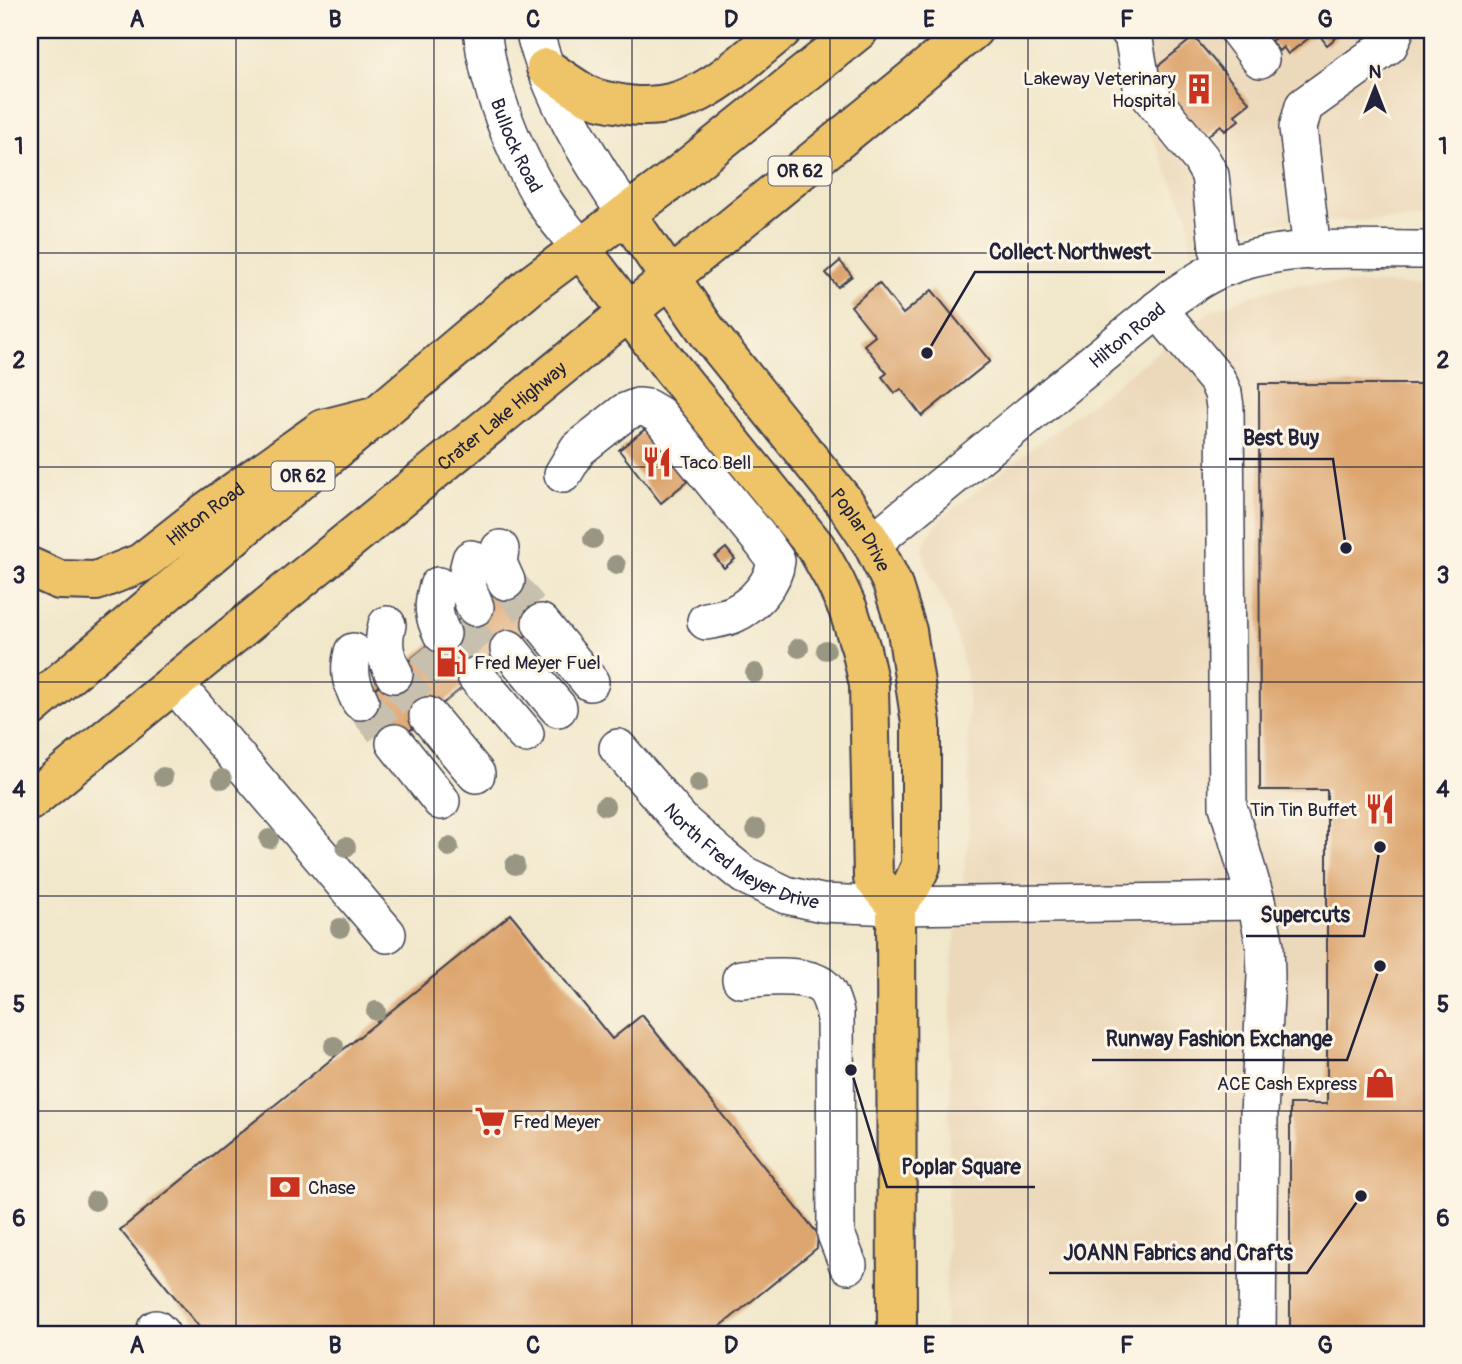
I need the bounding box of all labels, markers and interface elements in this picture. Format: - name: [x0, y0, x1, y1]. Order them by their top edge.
- text: A: [130, 5, 145, 34]
- text: B: [328, 5, 342, 34]
- text: C: [526, 5, 540, 34]
- text: D: [724, 5, 738, 34]
- text: E: [923, 5, 935, 34]
- text: F: [1120, 5, 1134, 34]
- text: G: [1317, 5, 1333, 34]
- north arrow: [1340, 52, 1410, 122]
- text: N: [1369, 60, 1382, 84]
- place label: Lakeway Veterinary Hospital: [1023, 67, 1176, 113]
- building icon: Lakeway Veterinary Hospital: [1182, 72, 1216, 106]
- street label: Bullock Road: [485, 95, 548, 197]
- text: 1: [15, 132, 24, 161]
- text: 1: [1439, 132, 1448, 161]
- road number: OR 62: [768, 156, 832, 186]
- callout: Collect Northwest: [975, 230, 1165, 272]
- text: Collect Northwest: [989, 239, 1151, 266]
- street label: Hilton Road: [1084, 297, 1171, 374]
- text: 2: [13, 346, 26, 375]
- text: 2: [1437, 346, 1450, 375]
- street label: Crater Lake Highway: [433, 356, 572, 476]
- callout: Best Buy: [1229, 417, 1333, 459]
- text: Best Buy: [1243, 425, 1319, 452]
- restaurant icon: Taco Bell: [640, 445, 674, 479]
- place label: Taco Bell: [680, 451, 751, 475]
- road number: OR 62: [272, 462, 334, 490]
- street label: Hilton Road: [162, 478, 249, 552]
- street label: Poplar Drive: [825, 483, 896, 576]
- text: 3: [13, 561, 25, 590]
- text: 3: [1437, 561, 1449, 590]
- fuel station icon: Fred Meyer Fuel: [434, 645, 468, 679]
- place label: Fred Meyer Fuel: [474, 651, 601, 675]
- text: 4: [12, 775, 26, 804]
- text: 4: [1436, 775, 1450, 804]
- restaurant icon: Tin Tin Buffet: [1363, 792, 1397, 826]
- place label: Tin Tin Buffet: [1250, 798, 1357, 822]
- street label: North Fred Meyer Drive: [658, 799, 822, 915]
- callout: Supercuts: [1246, 894, 1364, 936]
- text: Supercuts: [1260, 902, 1350, 929]
- text: 5: [13, 990, 25, 1019]
- text: 5: [1437, 990, 1449, 1019]
- callout: Runway Fashion Exchange: [1092, 1018, 1347, 1060]
- text: Runway Fashion Exchange: [1106, 1026, 1333, 1053]
- shop icon: ACE Cash Express: [1363, 1066, 1397, 1100]
- place label: ACE Cash Express: [1217, 1072, 1358, 1096]
- supermarket icon: Fred Meyer: [473, 1104, 507, 1138]
- place label: Fred Meyer: [513, 1110, 601, 1134]
- callout: Poplar Square: [887, 1145, 1035, 1187]
- text: Poplar Square: [901, 1154, 1021, 1181]
- bank icon: Chase: [268, 1170, 302, 1204]
- place label: Chase: [308, 1176, 356, 1200]
- text: 6: [12, 1204, 26, 1233]
- text: 6: [1436, 1204, 1450, 1233]
- callout: JOANN Fabrics and Crafts: [1049, 1231, 1307, 1273]
- text: JOANN Fabrics and Crafts: [1063, 1240, 1293, 1267]
- text: A: [130, 1331, 145, 1360]
- text: B: [328, 1331, 342, 1360]
- text: C: [526, 1331, 540, 1360]
- text: D: [724, 1331, 738, 1360]
- text: E: [923, 1331, 935, 1360]
- text: F: [1120, 1331, 1134, 1360]
- text: G: [1317, 1331, 1333, 1360]

